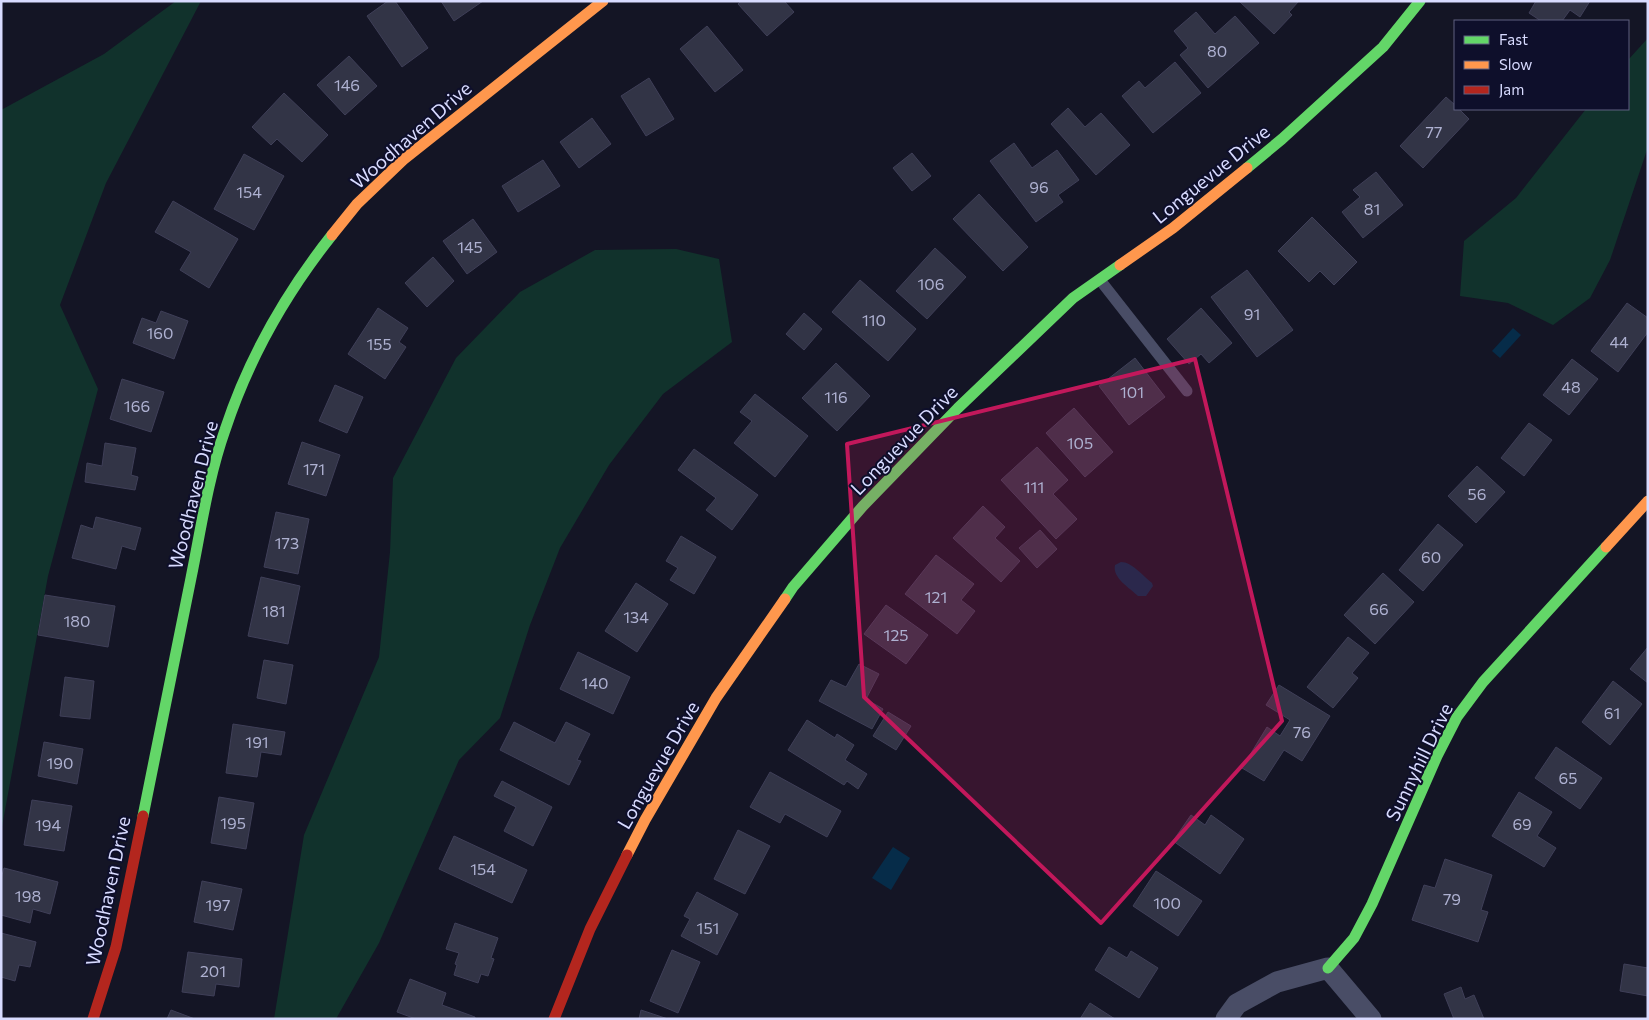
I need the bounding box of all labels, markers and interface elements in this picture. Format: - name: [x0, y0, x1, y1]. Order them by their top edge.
- legend: [1454, 20, 1629, 110]
- text: Fast: [1499, 30, 1528, 48]
- house number: 80: [1207, 41, 1227, 60]
- text: Slow: [1499, 55, 1532, 73]
- house number: 146: [334, 75, 360, 94]
- street label: Woodhaven Drive: [346, 76, 476, 193]
- text: Jam: [1499, 80, 1524, 98]
- street label: Longuevue Drive: [1148, 119, 1274, 228]
- house number: 77: [1426, 122, 1442, 141]
- house number: 96: [1029, 177, 1049, 196]
- house number: 154: [236, 182, 262, 201]
- house number: 81: [1364, 199, 1380, 218]
- house number: 145: [457, 237, 483, 256]
- house number: 106: [918, 274, 945, 293]
- house number: 91: [1244, 304, 1260, 323]
- house number: 110: [862, 310, 886, 329]
- house number: 160: [147, 323, 174, 342]
- house number: 44: [1609, 332, 1629, 351]
- house number: 155: [366, 334, 392, 353]
- house number: 48: [1561, 377, 1581, 396]
- street label: Longuevue Drive: [845, 380, 962, 499]
- house number: 101: [1120, 382, 1144, 401]
- house number: 116: [824, 387, 848, 406]
- house number: 166: [124, 396, 150, 415]
- street label: Woodhaven Drive: [163, 418, 222, 572]
- house number: 105: [1067, 433, 1093, 452]
- house number: 171: [303, 459, 325, 478]
- house number: 111: [1024, 477, 1044, 496]
- house number: 56: [1468, 484, 1486, 503]
- house number: 173: [275, 533, 299, 552]
- house number: 60: [1421, 547, 1441, 566]
- house number: 121: [925, 587, 947, 606]
- house number: 66: [1369, 599, 1389, 618]
- house number: 181: [262, 601, 286, 620]
- house number: 134: [623, 607, 649, 626]
- house number: 180: [64, 611, 91, 630]
- house number: 125: [884, 625, 908, 644]
- house number: 140: [582, 673, 608, 692]
- street label: Longuevue Drive: [612, 697, 703, 833]
- street label: Sunnyhill Drive: [1380, 699, 1457, 824]
- house number: 61: [1604, 703, 1620, 722]
- house number: 76: [1293, 722, 1311, 741]
- house number: 191: [245, 732, 269, 751]
- house number: 190: [47, 753, 74, 772]
- house number: 65: [1559, 768, 1577, 787]
- house number: 195: [220, 813, 246, 832]
- street label: Woodhaven Drive: [80, 814, 135, 968]
- house number: 69: [1512, 814, 1532, 833]
- house number: 194: [35, 815, 61, 834]
- house number: 154: [470, 859, 496, 878]
- house number: 198: [15, 886, 41, 905]
- house number: 79: [1443, 889, 1461, 908]
- house number: 100: [1153, 893, 1181, 912]
- house number: 197: [206, 895, 230, 914]
- house number: 151: [697, 918, 719, 937]
- house number: 201: [200, 961, 226, 980]

